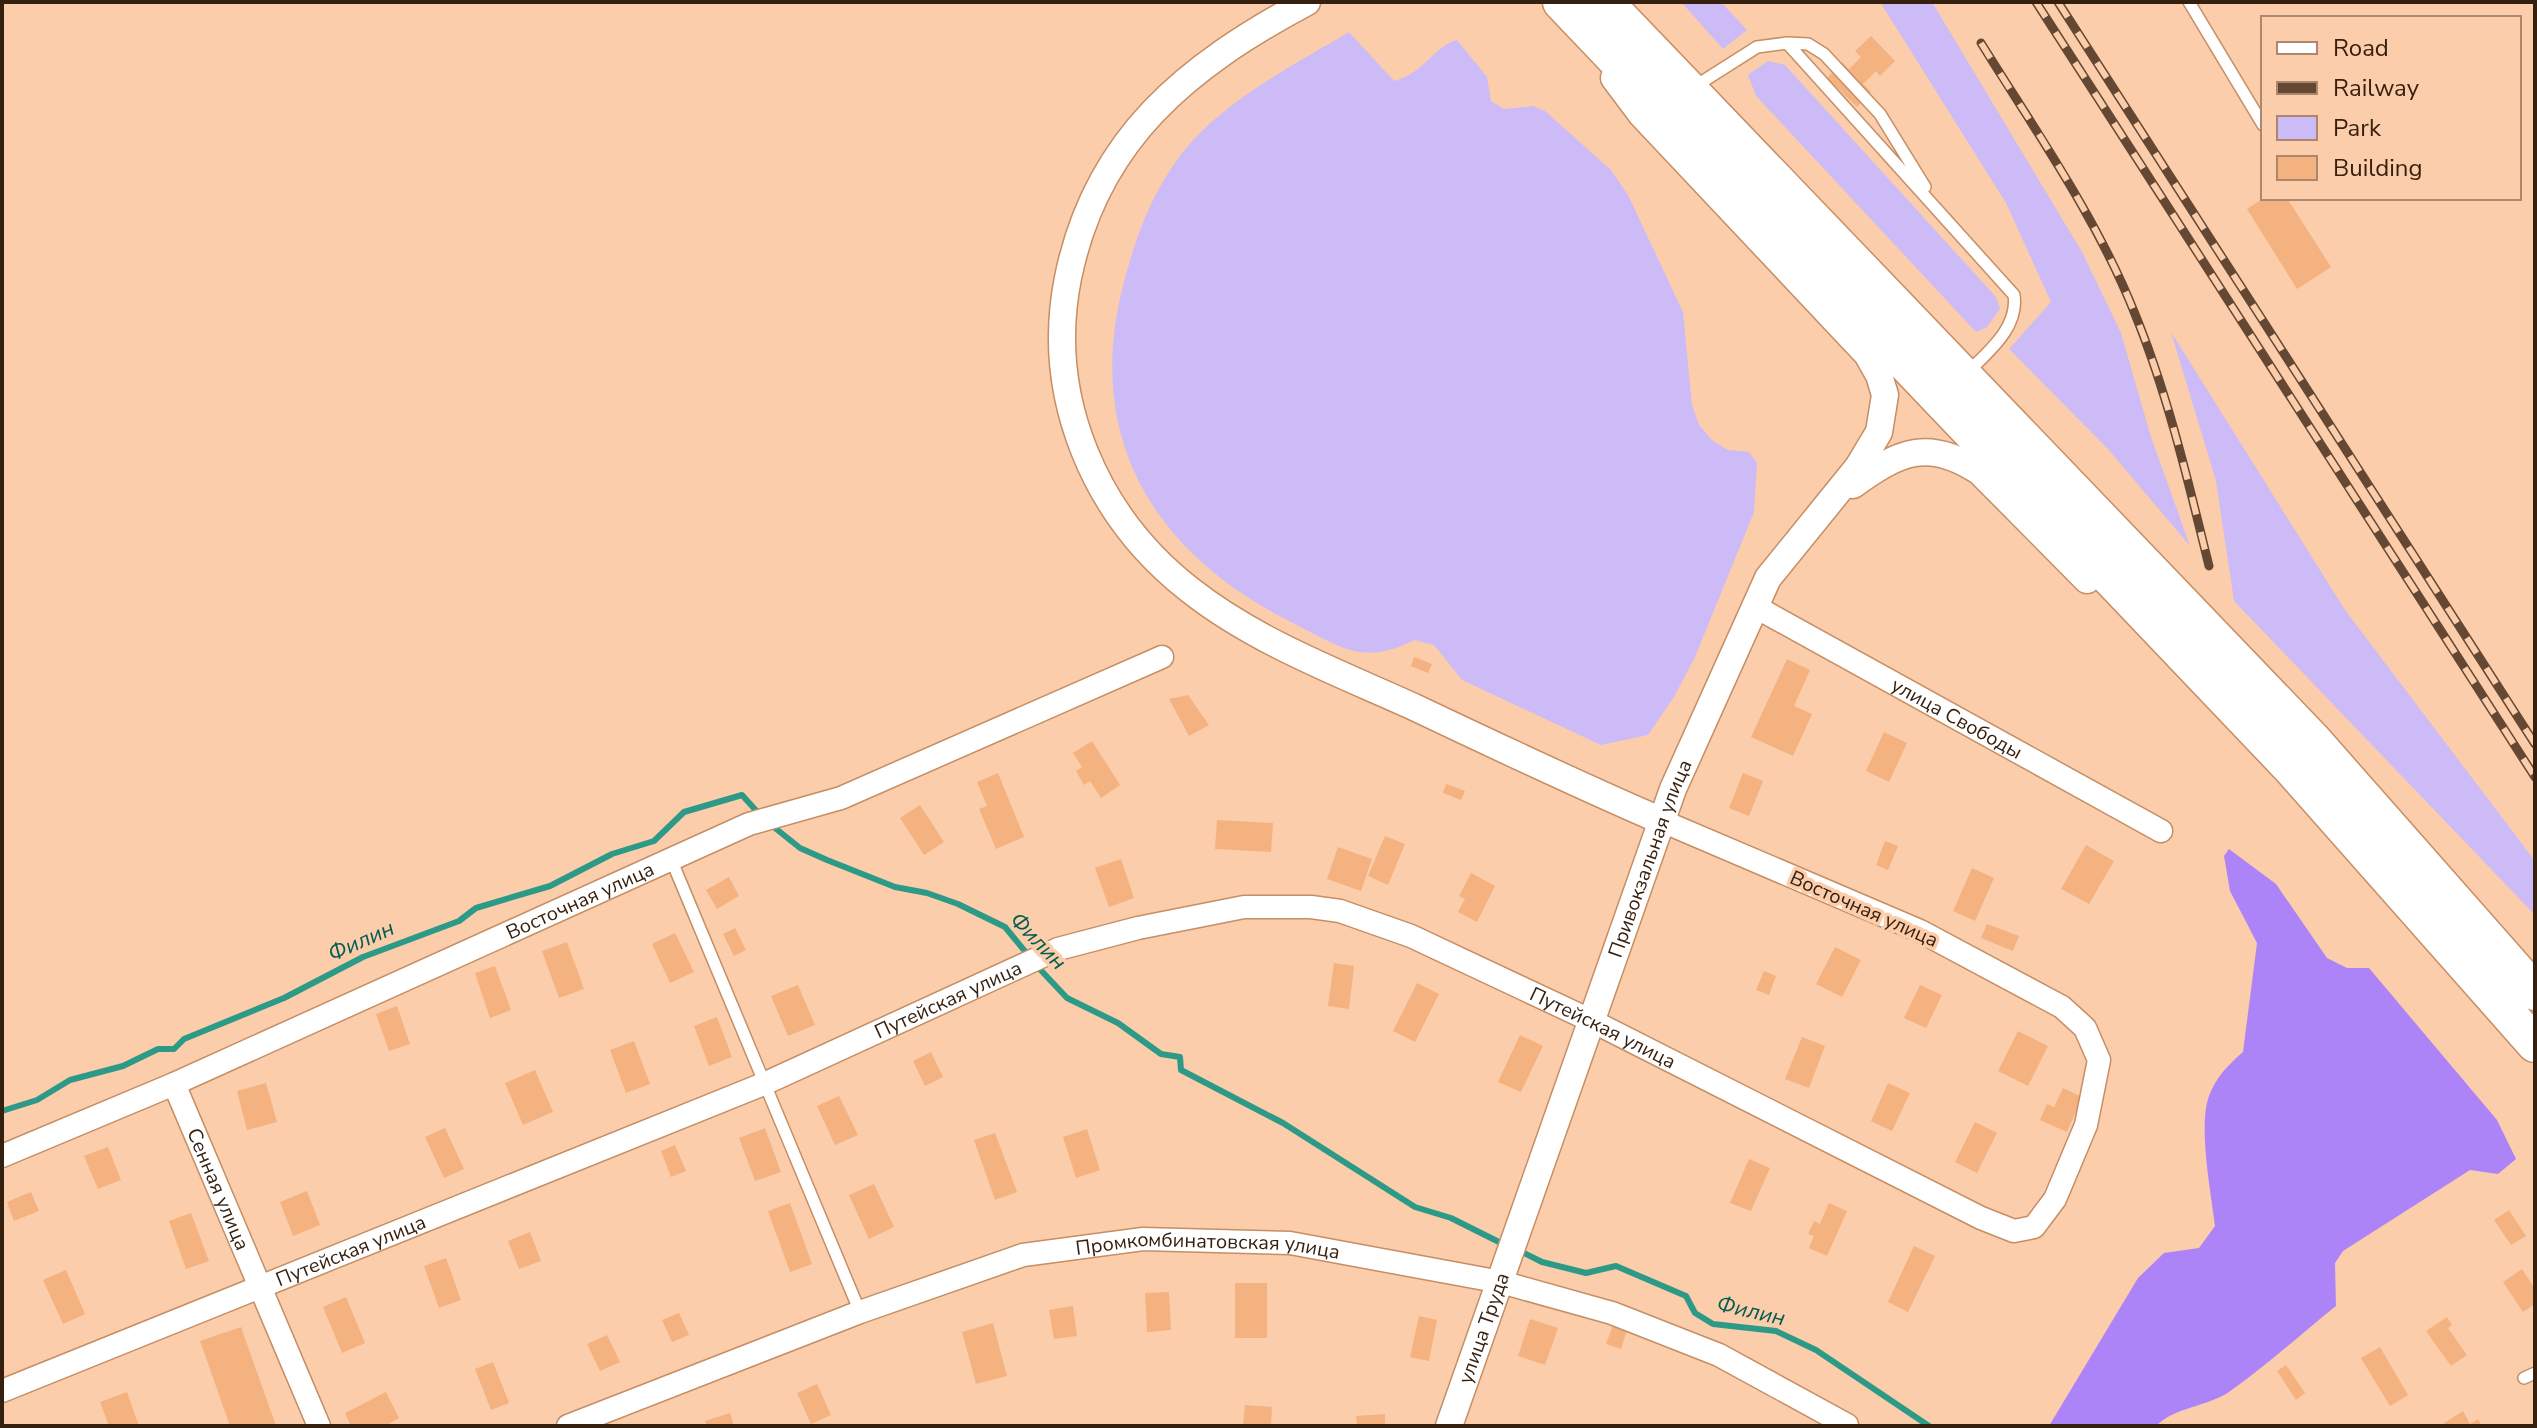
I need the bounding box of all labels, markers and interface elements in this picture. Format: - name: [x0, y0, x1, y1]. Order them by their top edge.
- legend: [2261, 16, 2521, 200]
- text: Road: [2333, 32, 2389, 64]
- text: Railway: [2333, 72, 2420, 104]
- text: Park: [2333, 112, 2382, 144]
- text: Building: [2333, 152, 2423, 184]
- street label: улица Свободы: [1887, 671, 2027, 765]
- street label: Привокзальная улица: [1601, 755, 1698, 961]
- street label: Восточная улица: [502, 855, 658, 946]
- street label: Восточная улица: [1786, 864, 1942, 954]
- water label: Филин: [1003, 905, 1073, 977]
- water label: Филин: [323, 913, 399, 969]
- street label: Путейская улица: [870, 954, 1026, 1045]
- street label: Путейская улица: [1526, 980, 1681, 1075]
- street label: Сенная улица: [181, 1124, 256, 1254]
- street label: Путейская улица: [272, 1208, 430, 1293]
- street label: Промкомбинатовская улица: [1074, 1225, 1342, 1265]
- street label: улица Труда: [1452, 1269, 1515, 1387]
- water label: Филин: [1714, 1289, 1788, 1333]

